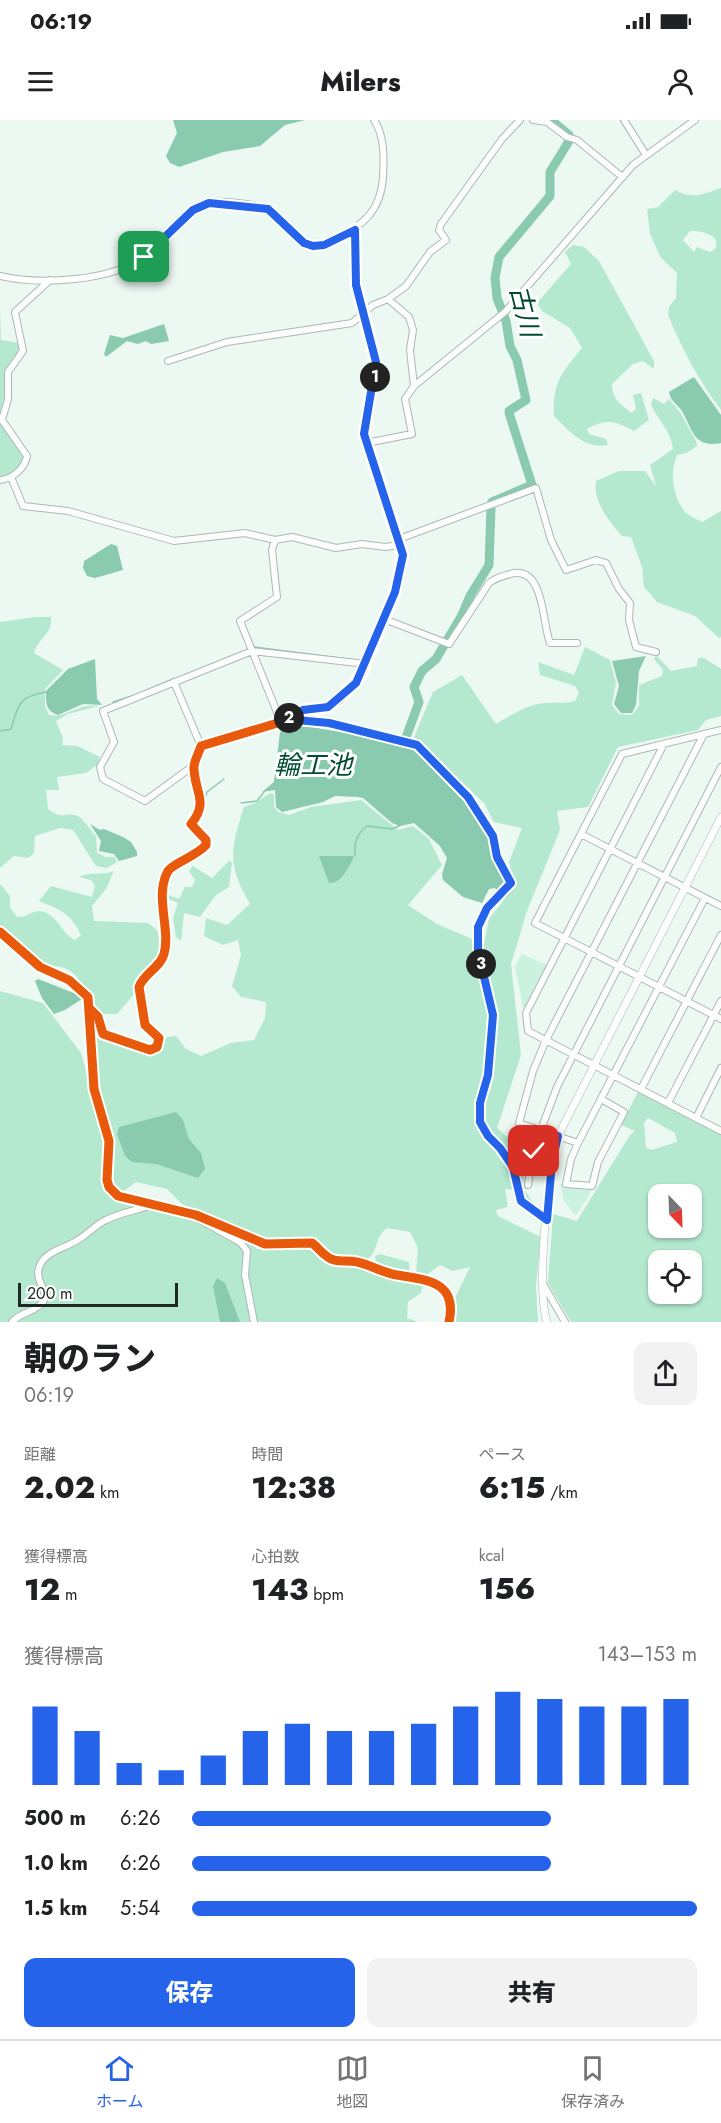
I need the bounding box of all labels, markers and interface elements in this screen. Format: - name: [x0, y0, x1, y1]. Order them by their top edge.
- text: 06:19: [30, 5, 92, 37]
- text: Milers: [320, 62, 401, 101]
- icon: menu: [24, 65, 57, 98]
- icon: person: [664, 65, 697, 98]
- pin: [118, 231, 169, 282]
- icon: arrive: [127, 240, 160, 273]
- water label: 古川: [500, 281, 550, 344]
- pin: 1: [360, 362, 390, 392]
- text: 1: [371, 365, 379, 388]
- pin: 2: [274, 703, 304, 733]
- text: 2: [284, 706, 294, 729]
- water label: 輪工池: [274, 746, 355, 784]
- pin: 3: [466, 949, 496, 979]
- text: 3: [476, 952, 486, 975]
- pin: [508, 1125, 559, 1176]
- icon: check: [517, 1134, 550, 1167]
- north arrow: [648, 1184, 702, 1238]
- map controls: [648, 1184, 702, 1304]
- button: locate: [648, 1250, 702, 1304]
- scale bar: [18, 1280, 178, 1308]
- text: 200 m: [27, 1282, 73, 1305]
- text: 朝のラン: [24, 1335, 156, 1382]
- button: share: [634, 1342, 697, 1405]
- text: 06:19: [24, 1381, 74, 1410]
- text: 距離: [24, 1443, 56, 1466]
- text: 時間: [251, 1443, 283, 1466]
- text: ペース: [479, 1443, 526, 1466]
- text: 2.02: [24, 1466, 95, 1509]
- text: 12:38: [251, 1466, 336, 1509]
- text: 6:15: [479, 1466, 545, 1509]
- text: km: [95, 1481, 120, 1504]
- text: /km: [545, 1481, 578, 1504]
- text: kcal: [479, 1544, 504, 1567]
- text: 獲得標高: [24, 1545, 88, 1568]
- text: 心拍数: [251, 1545, 299, 1568]
- text: 156: [479, 1567, 535, 1610]
- text: 12: [24, 1568, 60, 1611]
- text: 143: [251, 1568, 308, 1611]
- text: m: [60, 1583, 78, 1606]
- text: bpm: [308, 1583, 344, 1606]
- text: 143–153 m: [598, 1640, 697, 1669]
- text: 獲得標高: [24, 1642, 104, 1671]
- text: 500 m: [24, 1804, 86, 1833]
- text: 6:26: [120, 1804, 160, 1833]
- text: 1.0 km: [24, 1849, 88, 1878]
- text: 6:26: [120, 1849, 160, 1878]
- text: 1.5 km: [24, 1894, 87, 1923]
- text: 5:54: [120, 1894, 160, 1923]
- button: 保存: [24, 1958, 355, 2027]
- button: 共有: [367, 1958, 697, 2027]
- tab: ホーム: [96, 2052, 144, 2113]
- tab: 地図: [336, 2052, 369, 2113]
- tab: 保存済み: [561, 2052, 625, 2113]

